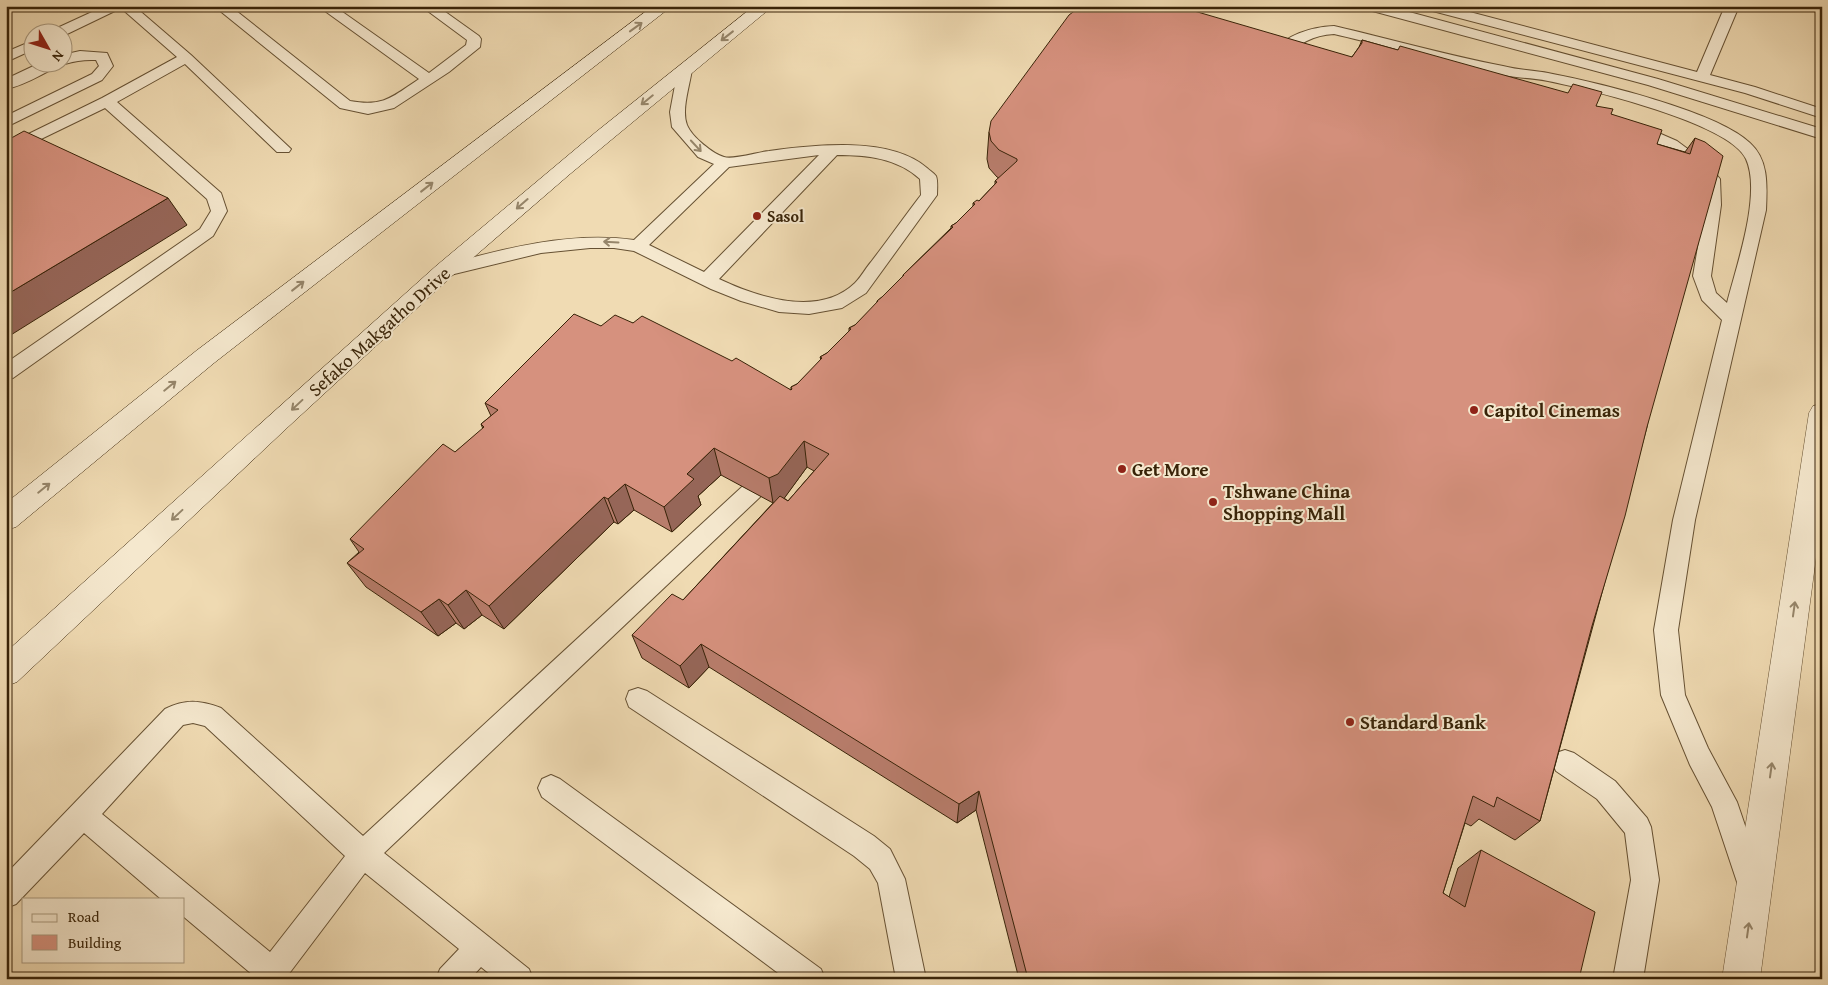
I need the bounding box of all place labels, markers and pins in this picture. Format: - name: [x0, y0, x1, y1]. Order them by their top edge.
- place label: Sasol: [767, 204, 804, 228]
- marker: Sasol: [751, 210, 763, 222]
- place label: Capitol Cinemas: [1484, 396, 1620, 424]
- marker: Capitol Cinemas: [1468, 404, 1480, 416]
- place label: Get More: [1132, 455, 1208, 483]
- marker: Get More: [1116, 463, 1128, 475]
- place label: Tshwane China Shopping Mall: [1223, 477, 1351, 527]
- marker: Tshwane China Shopping Mall: [1207, 496, 1219, 508]
- place label: Standard Bank: [1360, 708, 1486, 736]
- marker: Standard Bank: [1344, 716, 1356, 728]

